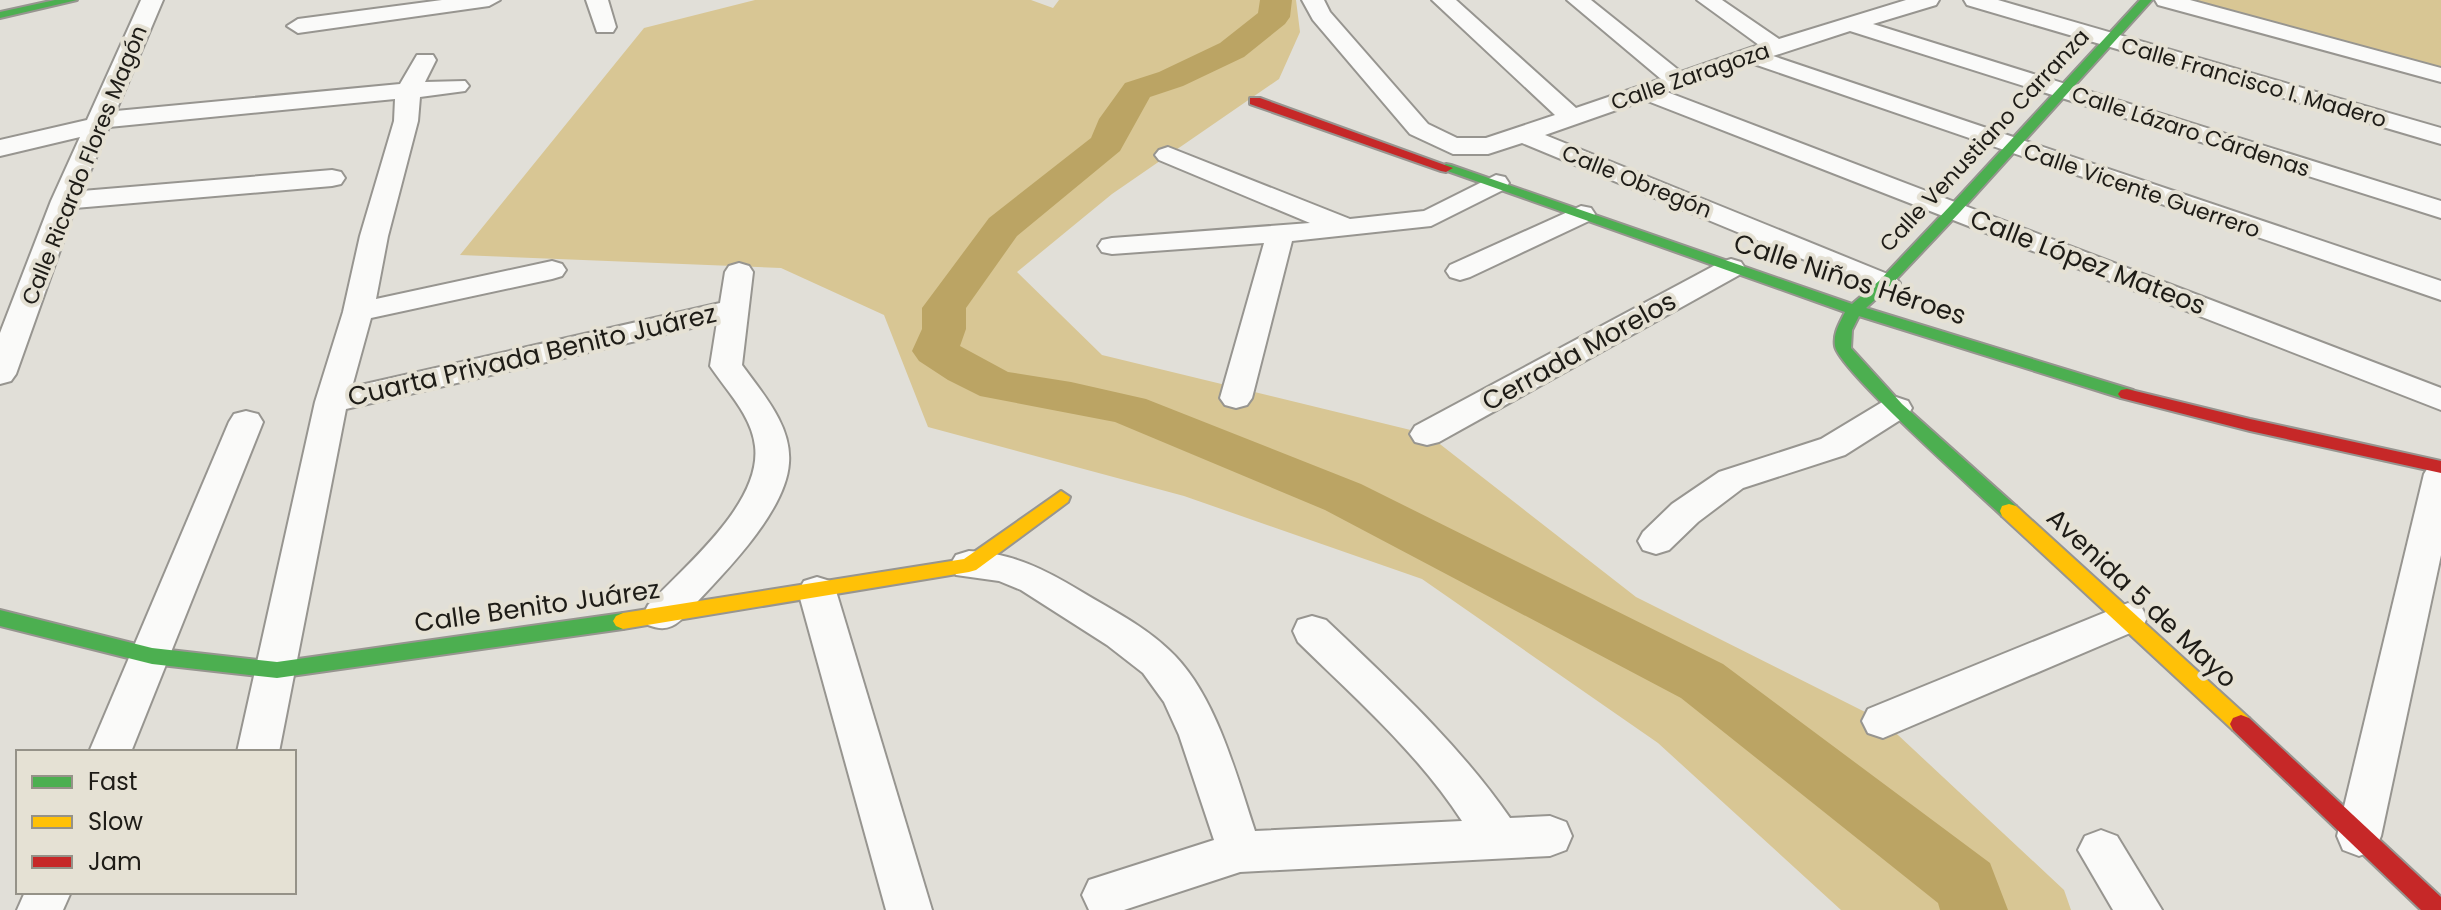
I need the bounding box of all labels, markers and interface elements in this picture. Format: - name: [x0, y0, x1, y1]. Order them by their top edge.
- street label: Calle Ricardo Flores Magón: [14, 21, 155, 310]
- street label: Calle Venustiano Carranza: [1873, 22, 2096, 259]
- street label: Calle Francisco I. Madero: [2118, 30, 2390, 135]
- street label: Calle Zaragoza: [1607, 35, 1774, 118]
- street label: Calle Lázaro Cárdenas: [2068, 78, 2314, 185]
- street label: Calle Vicente Guerrero: [2019, 135, 2264, 246]
- street label: Calle Obregón: [1557, 137, 1716, 226]
- street label: Calle López Mateos: [1965, 200, 2211, 324]
- street label: Calle Niños Héroes: [1729, 224, 1971, 334]
- street label: Cerrada Morelos: [1476, 283, 1682, 419]
- street label: Cuarta Privada Benito Juárez: [344, 295, 720, 415]
- street label: Avenida 5 de Mayo: [2039, 500, 2245, 696]
- street label: Calle Benito Juárez: [412, 571, 662, 641]
- legend: [16, 750, 296, 894]
- text: Fast: [88, 765, 138, 798]
- text: Slow: [88, 805, 143, 838]
- text: Jam: [88, 845, 142, 878]

